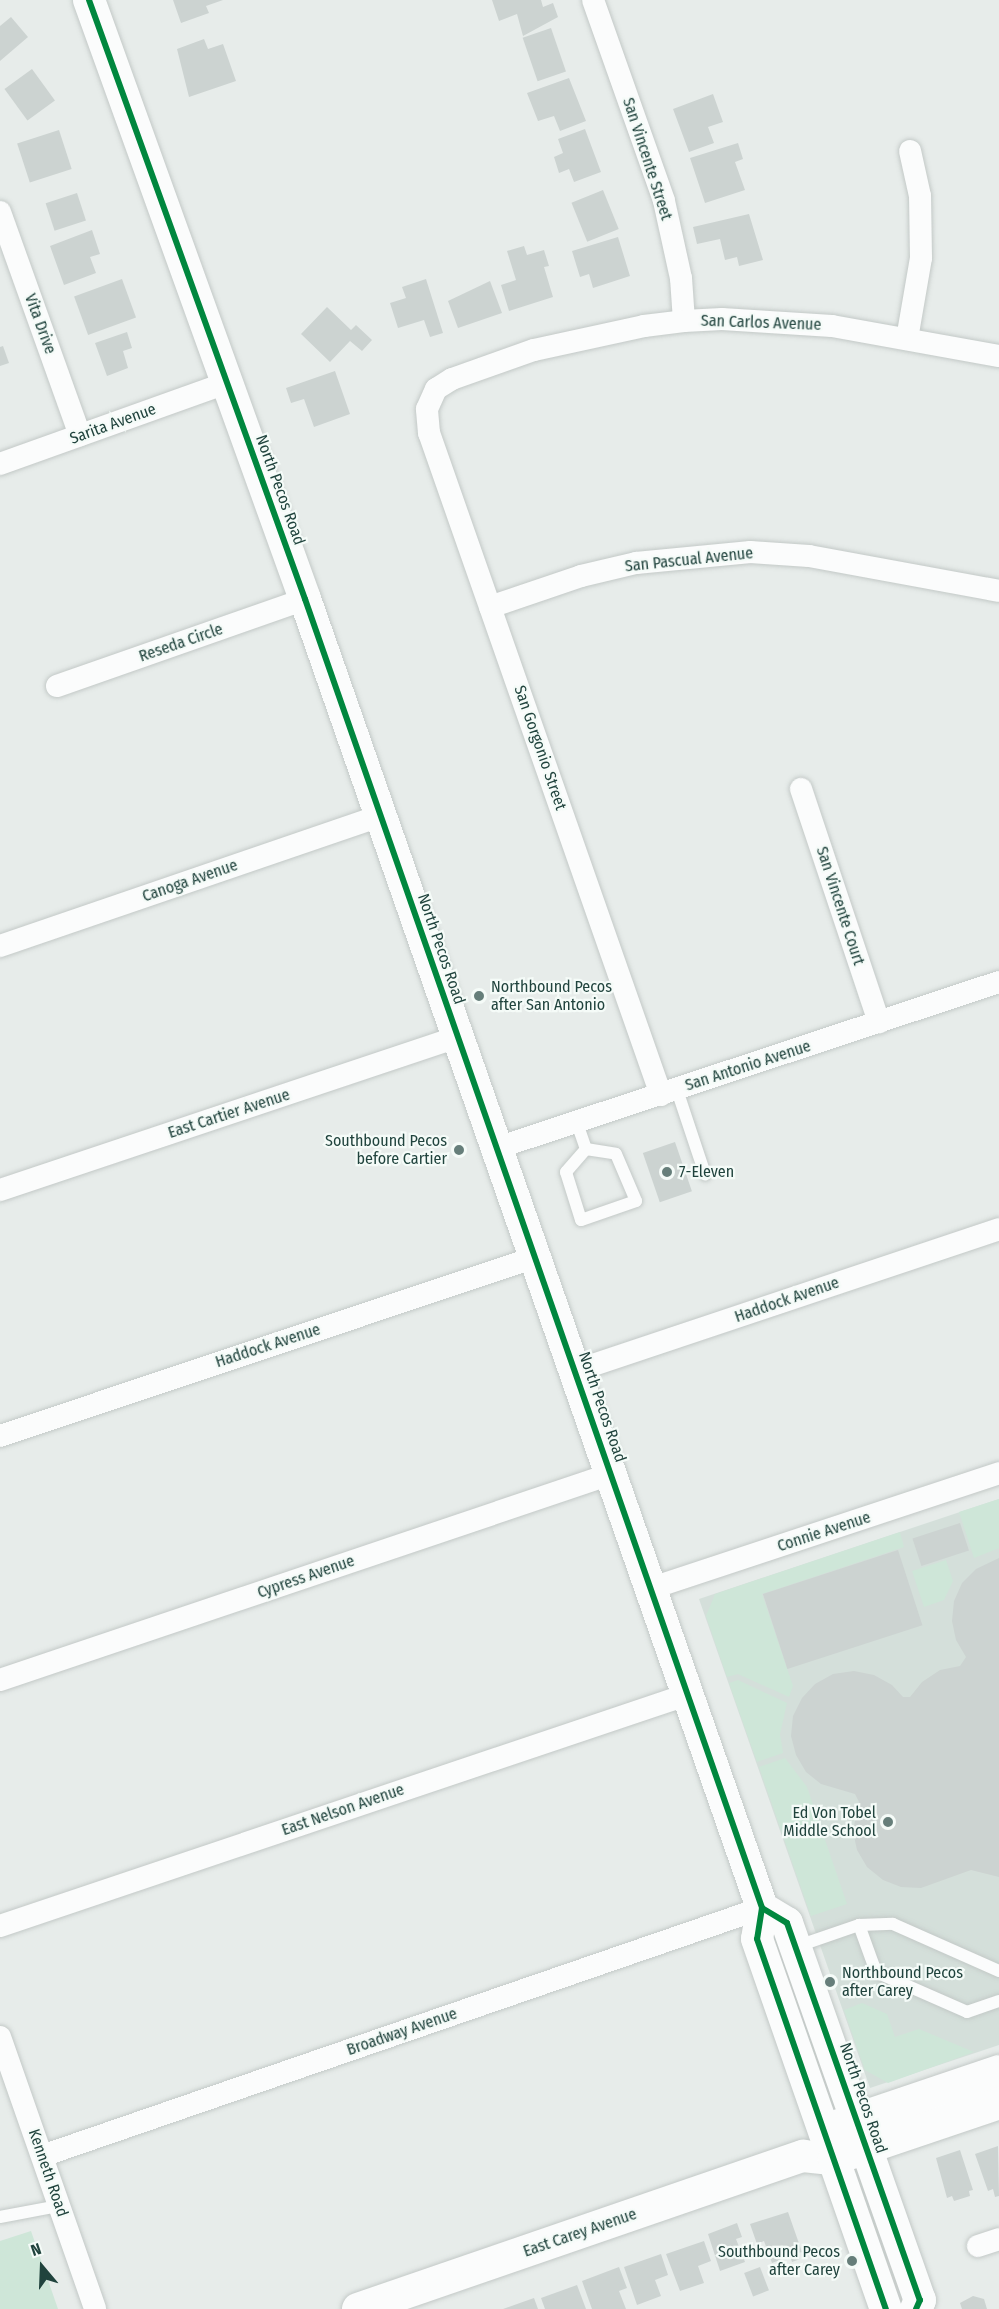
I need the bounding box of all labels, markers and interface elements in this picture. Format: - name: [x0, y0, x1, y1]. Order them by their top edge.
- street label: San Vincente Street: [618, 95, 676, 223]
- street label: Vita Drive: [20, 291, 60, 357]
- street label: San Carlos Avenue: [700, 311, 822, 335]
- street label: Sarita Avenue: [67, 400, 159, 448]
- street label: North Pecos Road: [251, 432, 309, 548]
- street label: San Pascual Avenue: [624, 544, 754, 576]
- street label: Reseda Circle: [137, 620, 225, 666]
- street label: San Gorgonio Street: [510, 683, 570, 813]
- street label: San Vincente Court: [812, 844, 868, 968]
- street label: Canoga Avenue: [140, 856, 240, 906]
- street label: North Pecos Road: [413, 891, 469, 1007]
- place label: Northbound Pecos after San Antonio: [491, 977, 612, 1015]
- marker: Northbound Pecos after San Antonio: [472, 989, 486, 1003]
- street label: San Antonio Avenue: [683, 1037, 813, 1095]
- street label: East Cartier Avenue: [166, 1085, 292, 1143]
- place label: Southbound Pecos before Cartier: [325, 1131, 447, 1169]
- marker: Southbound Pecos before Cartier: [452, 1143, 466, 1157]
- place label: 7-Eleven: [679, 1162, 734, 1182]
- marker: 7-Eleven: [660, 1165, 674, 1179]
- street label: Haddock Avenue: [732, 1273, 842, 1327]
- street label: Haddock Avenue: [213, 1320, 323, 1372]
- street label: North Pecos Road: [574, 1349, 630, 1465]
- street label: Connie Avenue: [775, 1508, 873, 1556]
- street label: Cypress Avenue: [255, 1551, 357, 1603]
- street label: East Nelson Avenue: [279, 1780, 407, 1840]
- place label: Ed Von Tobel Middle School: [783, 1803, 876, 1841]
- marker: Ed Von Tobel Middle School: [881, 1815, 895, 1829]
- place label: Northbound Pecos after Carey: [842, 1963, 963, 2001]
- marker: Northbound Pecos after Carey: [823, 1975, 837, 1989]
- street label: Broadway Avenue: [344, 2004, 460, 2060]
- street label: North Pecos Road: [835, 2040, 891, 2156]
- street label: Kenneth Road: [24, 2127, 72, 2219]
- street label: East Carey Avenue: [521, 2205, 639, 2261]
- north arrow: [12, 2237, 72, 2297]
- text: N: [28, 2239, 44, 2260]
- place label: Southbound Pecos after Carey: [718, 2242, 840, 2280]
- marker: Southbound Pecos after Carey: [845, 2254, 859, 2268]

